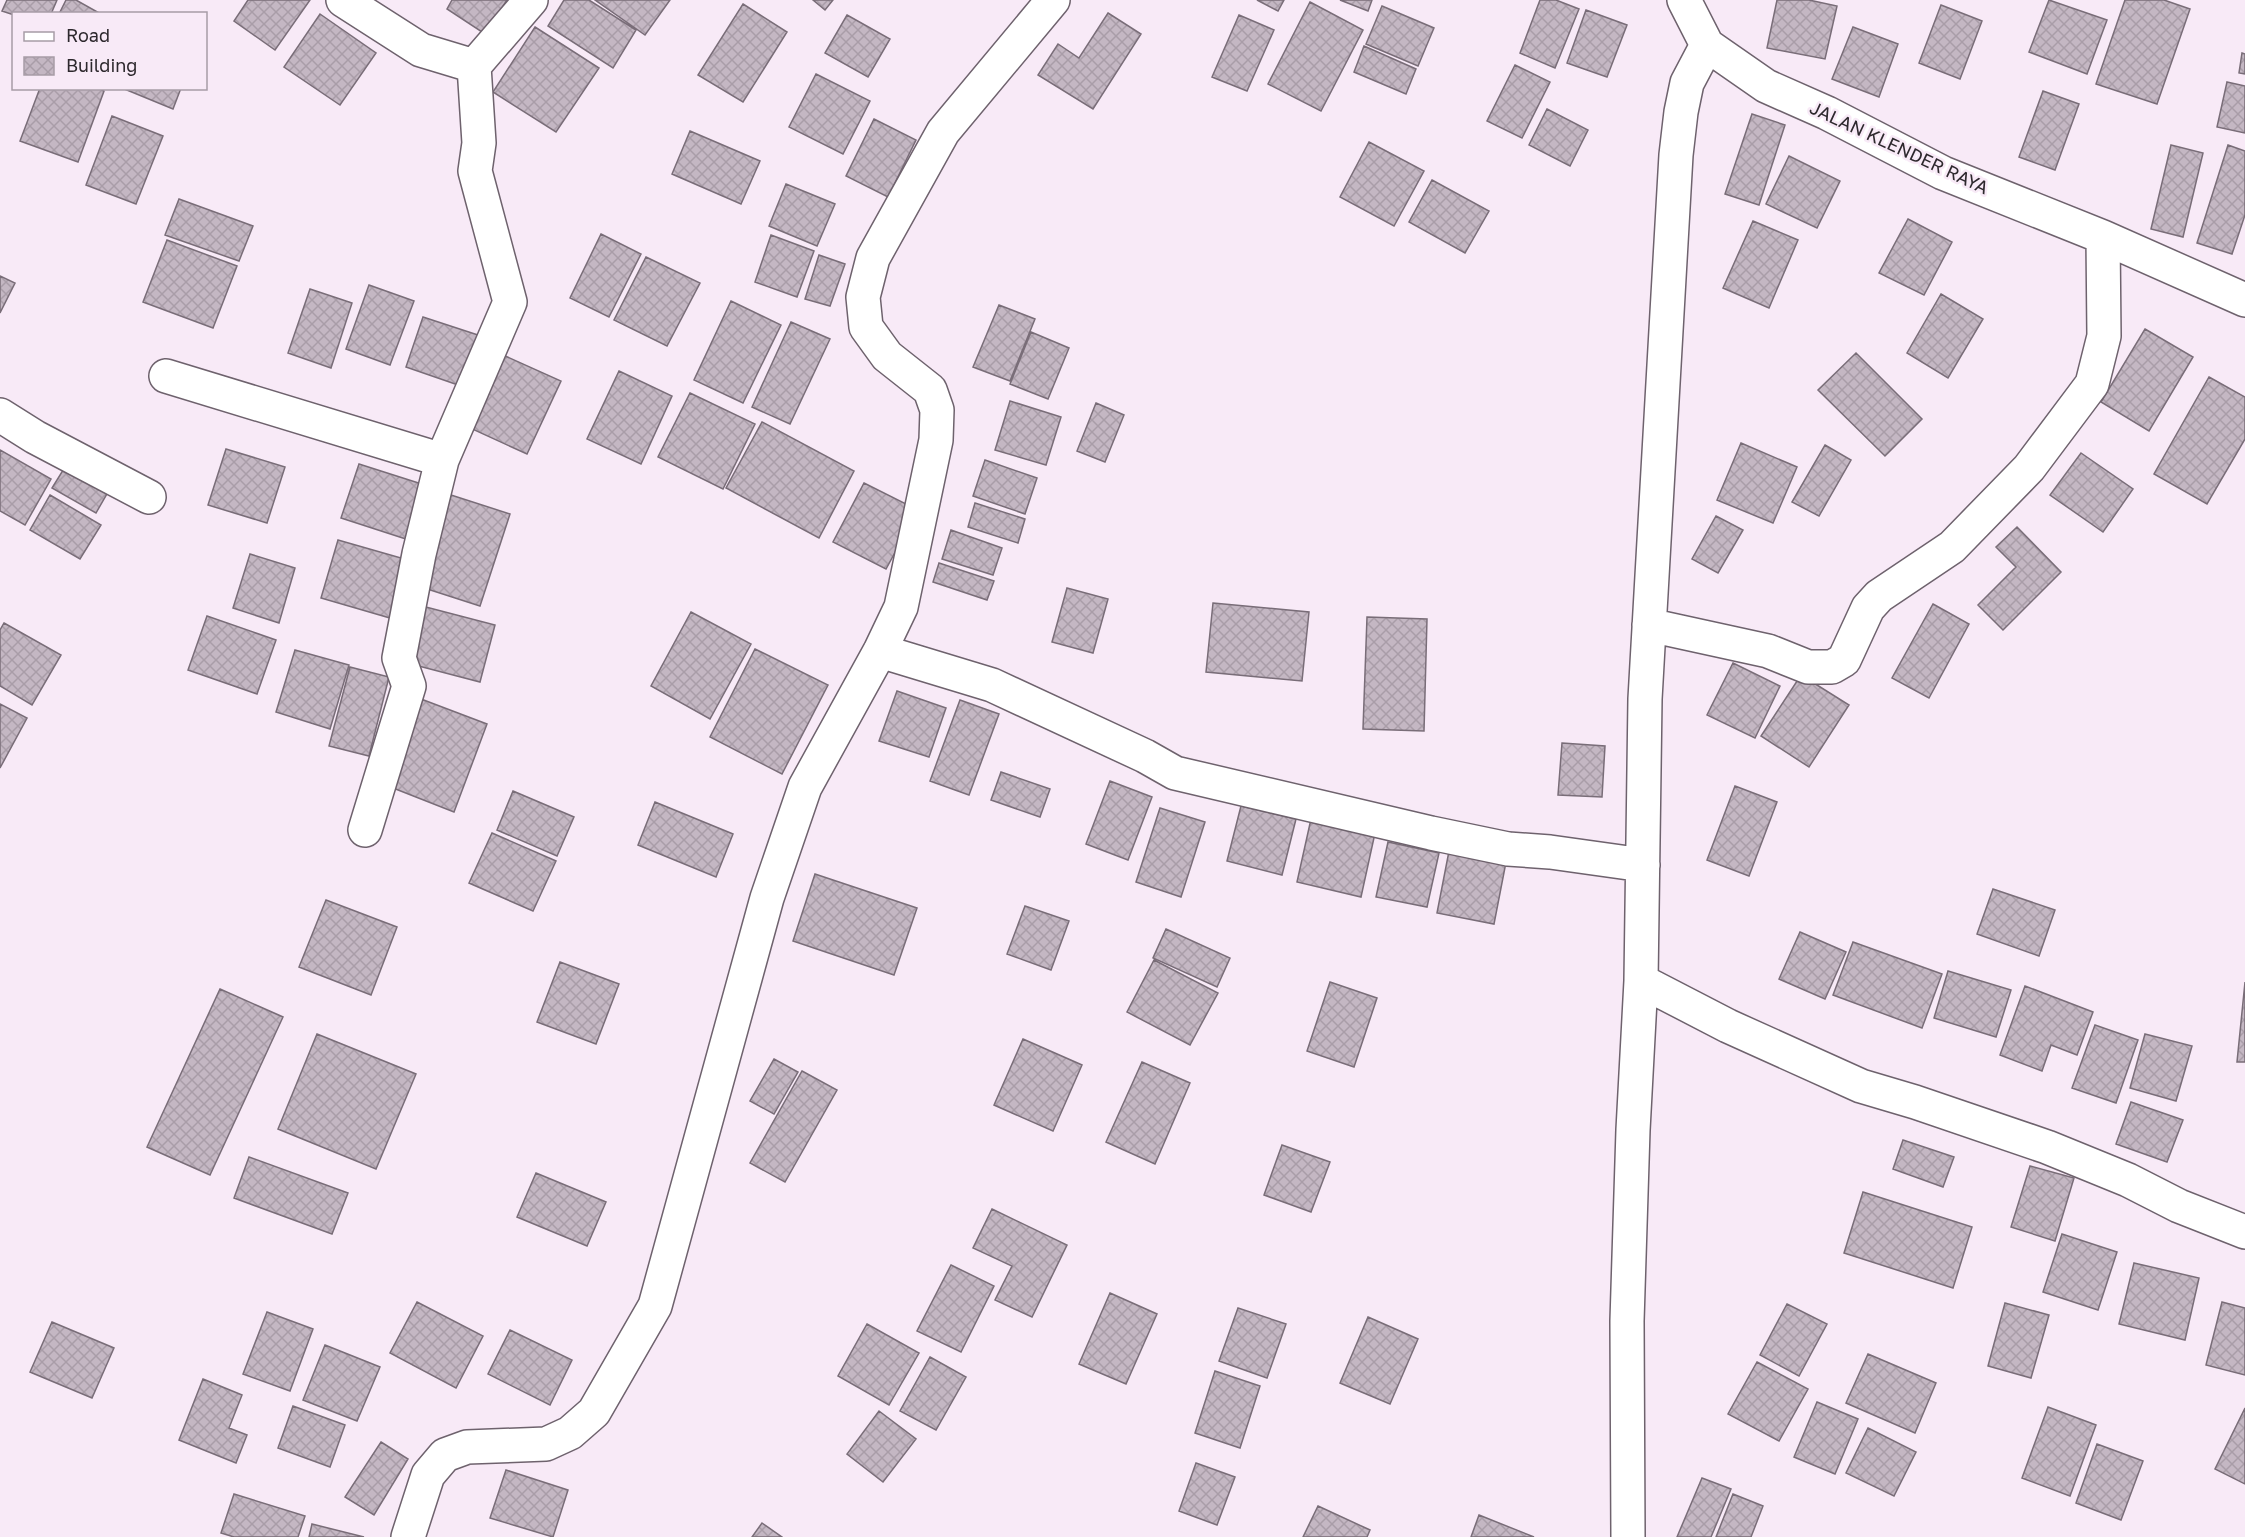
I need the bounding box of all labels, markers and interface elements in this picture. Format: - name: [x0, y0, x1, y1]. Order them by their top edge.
- legend: [12, 12, 207, 90]
- text: Road: [66, 24, 110, 46]
- text: Building: [66, 54, 137, 76]
- street label: JALAN KLENDER RAYA: [1807, 96, 1992, 198]

